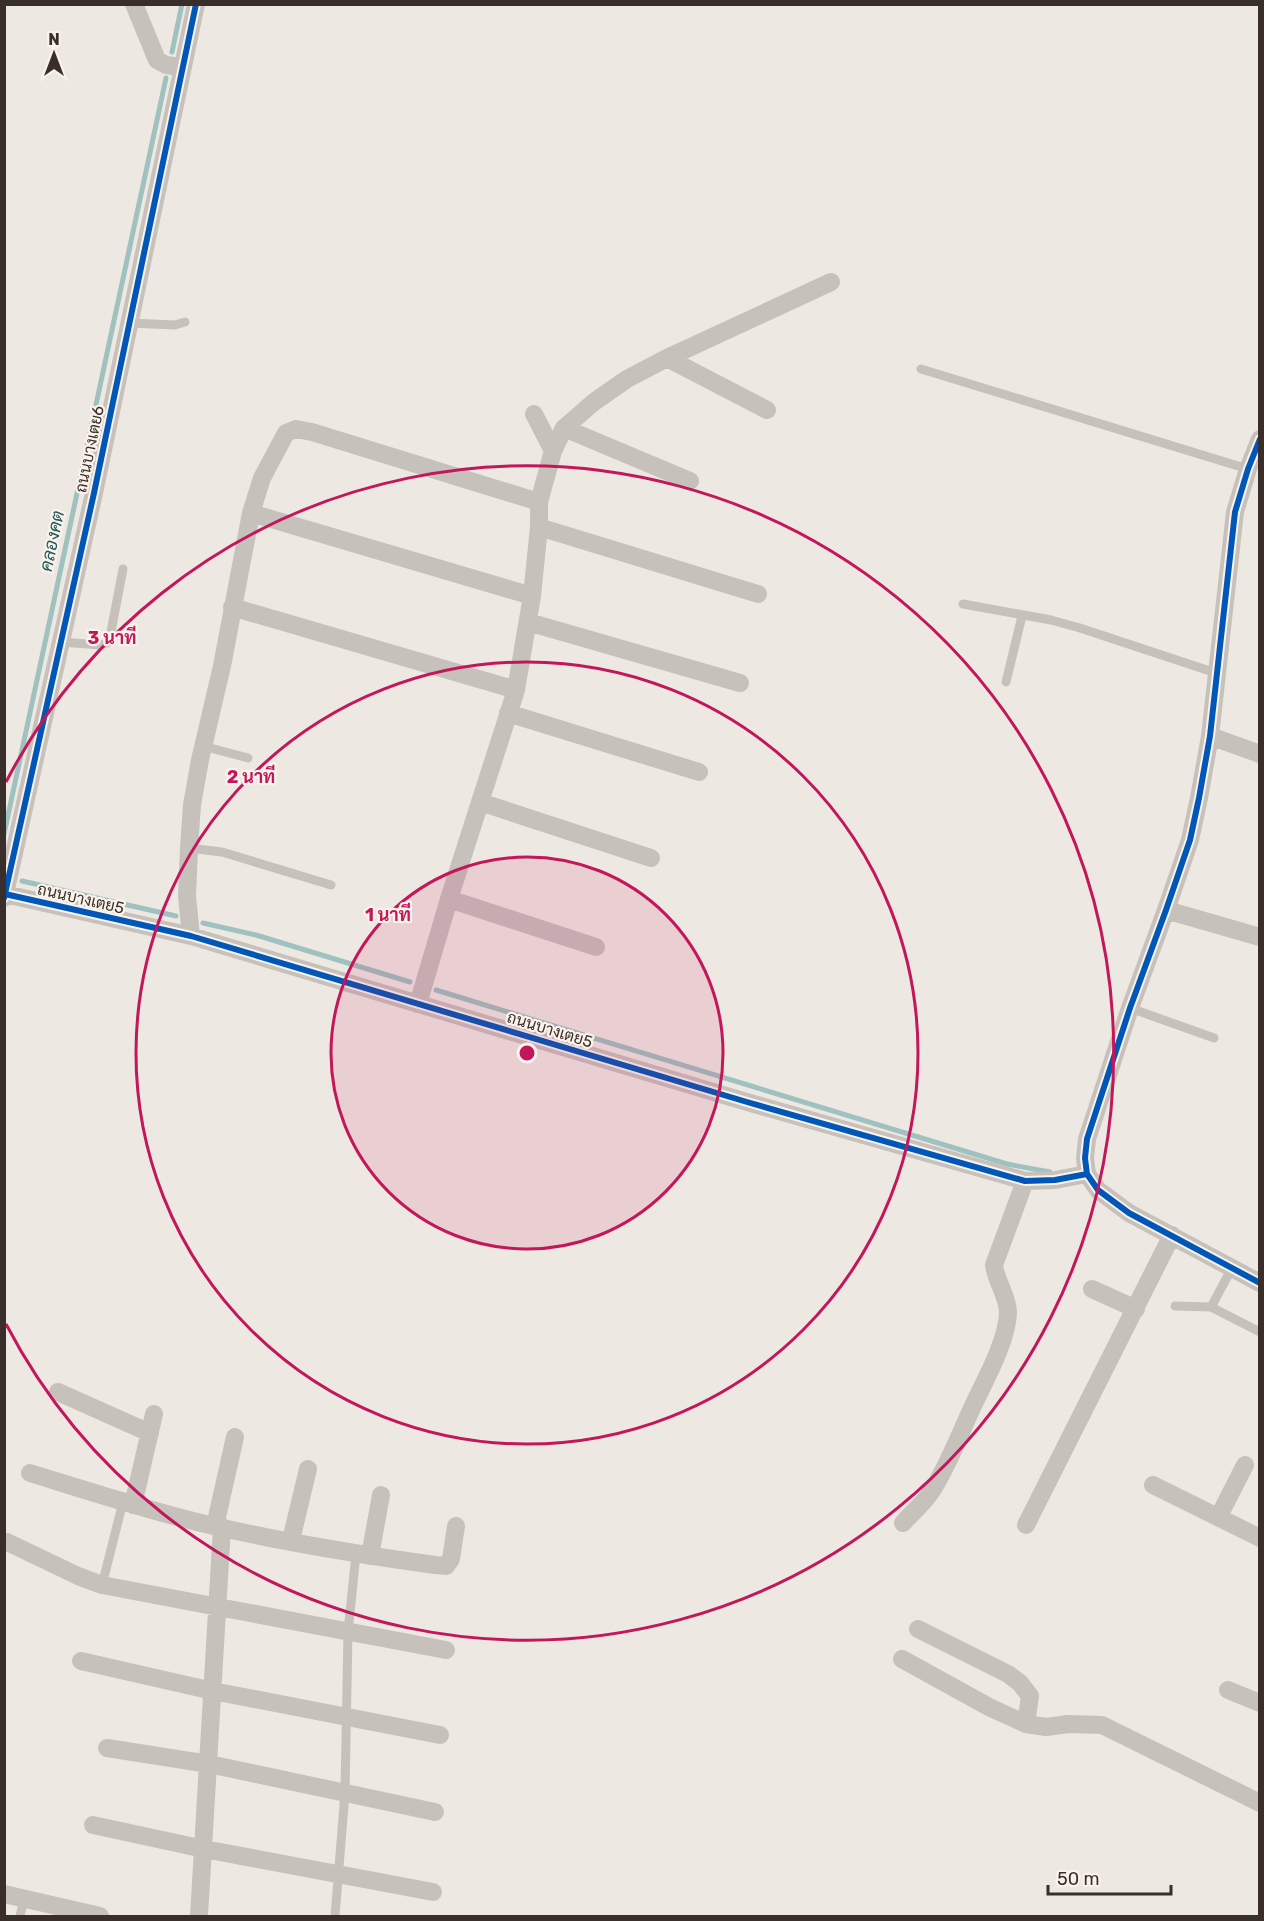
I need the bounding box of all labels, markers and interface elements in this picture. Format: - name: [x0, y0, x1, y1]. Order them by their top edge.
- north arrow: [24, 24, 84, 84]
- text: N: [48, 30, 60, 49]
- street label: ถนนบางเตย6: [71, 404, 108, 494]
- water label: คลองคต: [35, 508, 69, 574]
- text: 3 นาที: [88, 625, 136, 649]
- text: 2 นาที: [227, 764, 275, 788]
- street label: ถนนบางเตย5: [36, 879, 126, 918]
- text: 1 นาที: [365, 902, 411, 926]
- street label: ถนนบางเตย5: [505, 1007, 595, 1051]
- centre of rings: [517, 1043, 537, 1063]
- scale bar: [1048, 1858, 1171, 1896]
- text: 50 m: [1057, 1868, 1100, 1890]

